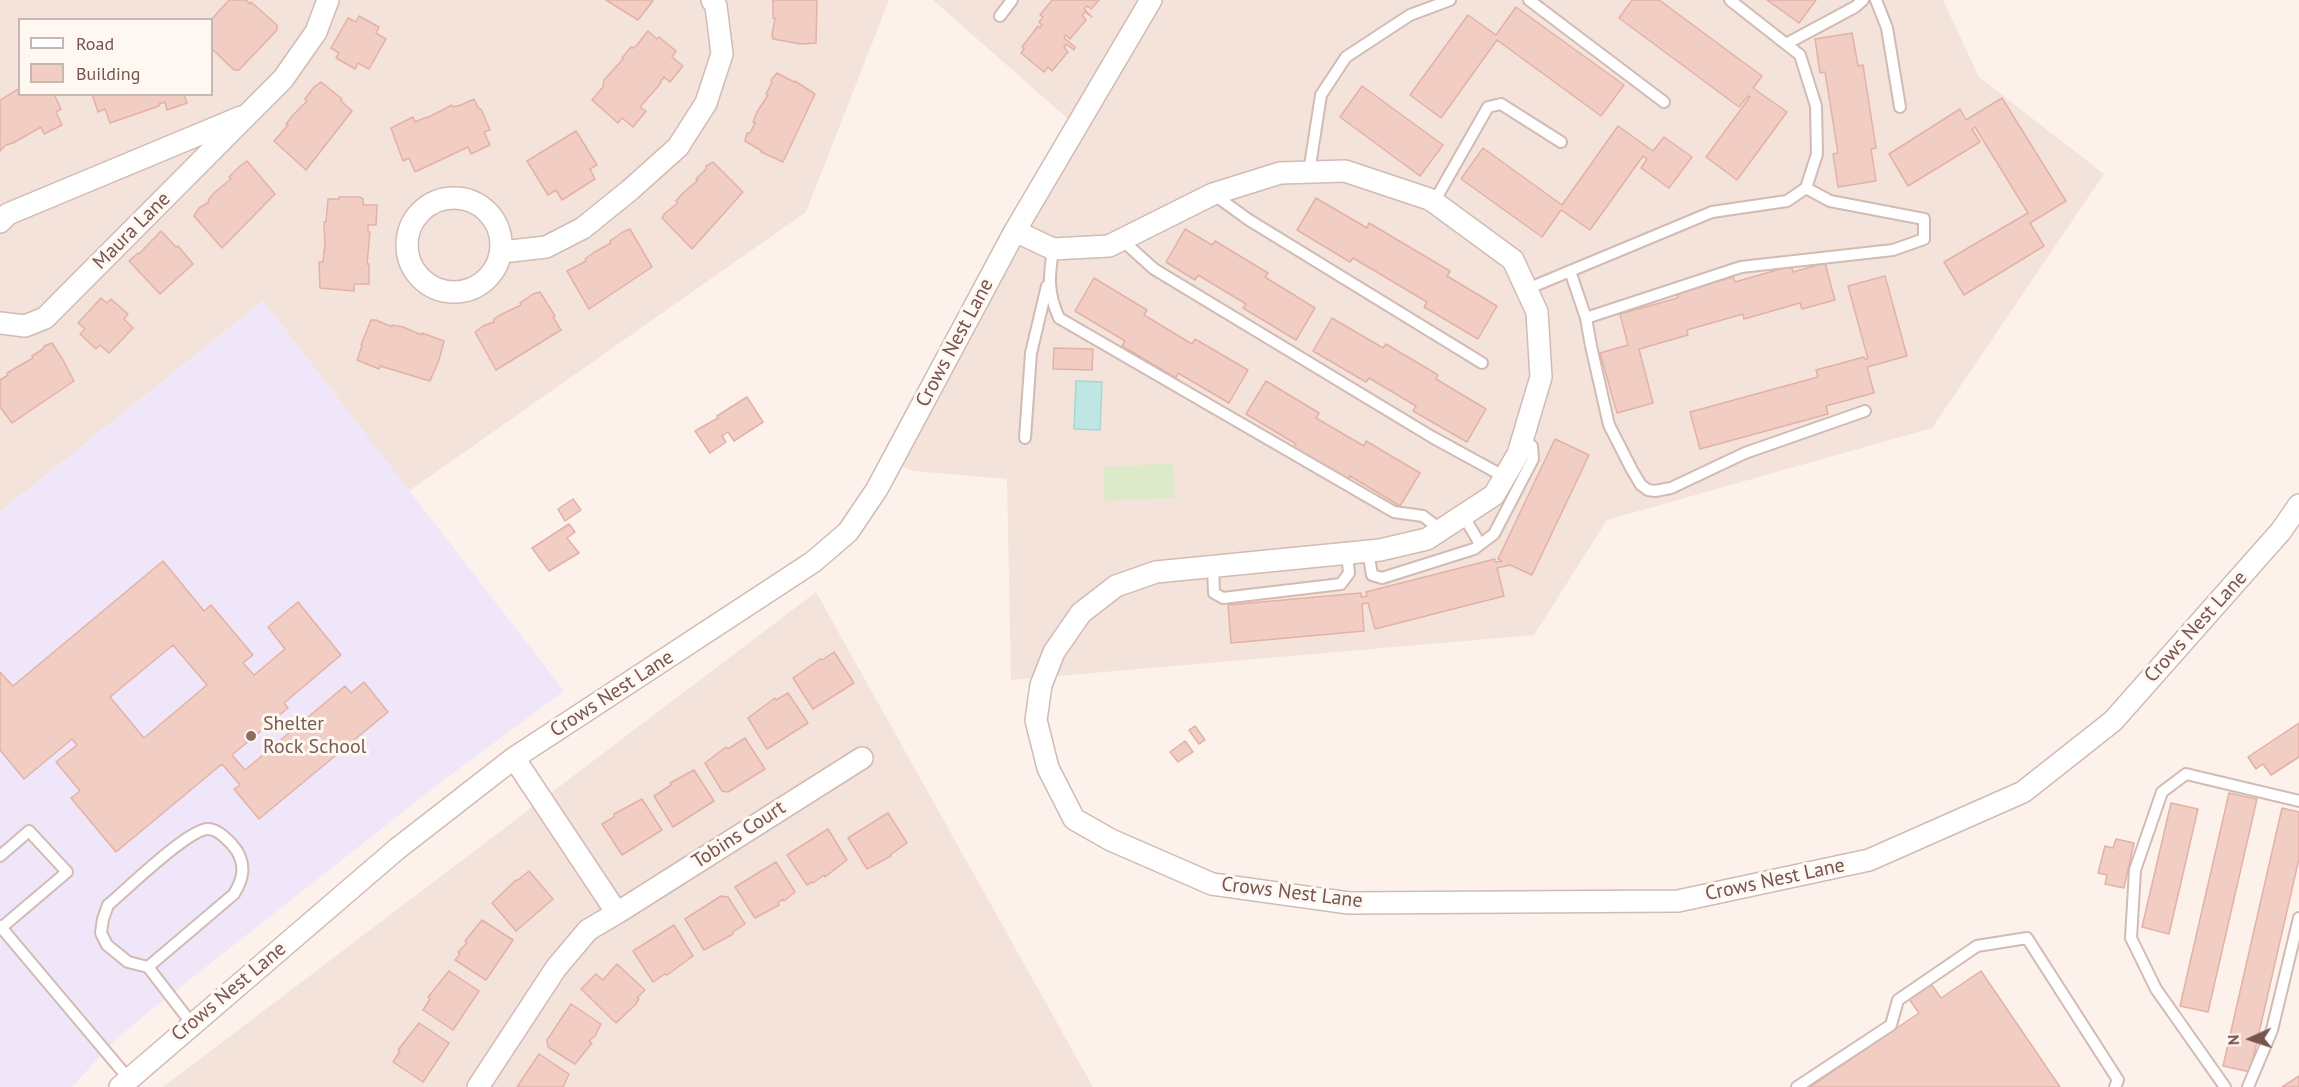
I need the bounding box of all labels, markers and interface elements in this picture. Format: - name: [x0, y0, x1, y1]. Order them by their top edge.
- legend: [18, 18, 213, 96]
- text: Road: [76, 32, 114, 55]
- text: Building: [76, 62, 140, 85]
- street label: Maura Lane: [88, 187, 176, 275]
- street label: Crows Nest Lane: [911, 275, 999, 411]
- street label: Crows Nest Lane: [2140, 566, 2252, 688]
- street label: Crows Nest Lane: [546, 645, 678, 743]
- place label: Shelter Rock School: [263, 712, 366, 759]
- marker: Shelter Rock School: [244, 729, 258, 743]
- street label: Tobins Court: [688, 796, 790, 874]
- street label: Crows Nest Lane: [1703, 854, 1847, 906]
- street label: Crows Nest Lane: [1220, 872, 1364, 914]
- street label: Crows Nest Lane: [167, 937, 291, 1047]
- north arrow: [2221, 1009, 2281, 1069]
- text: N: [2223, 1034, 2243, 1046]

